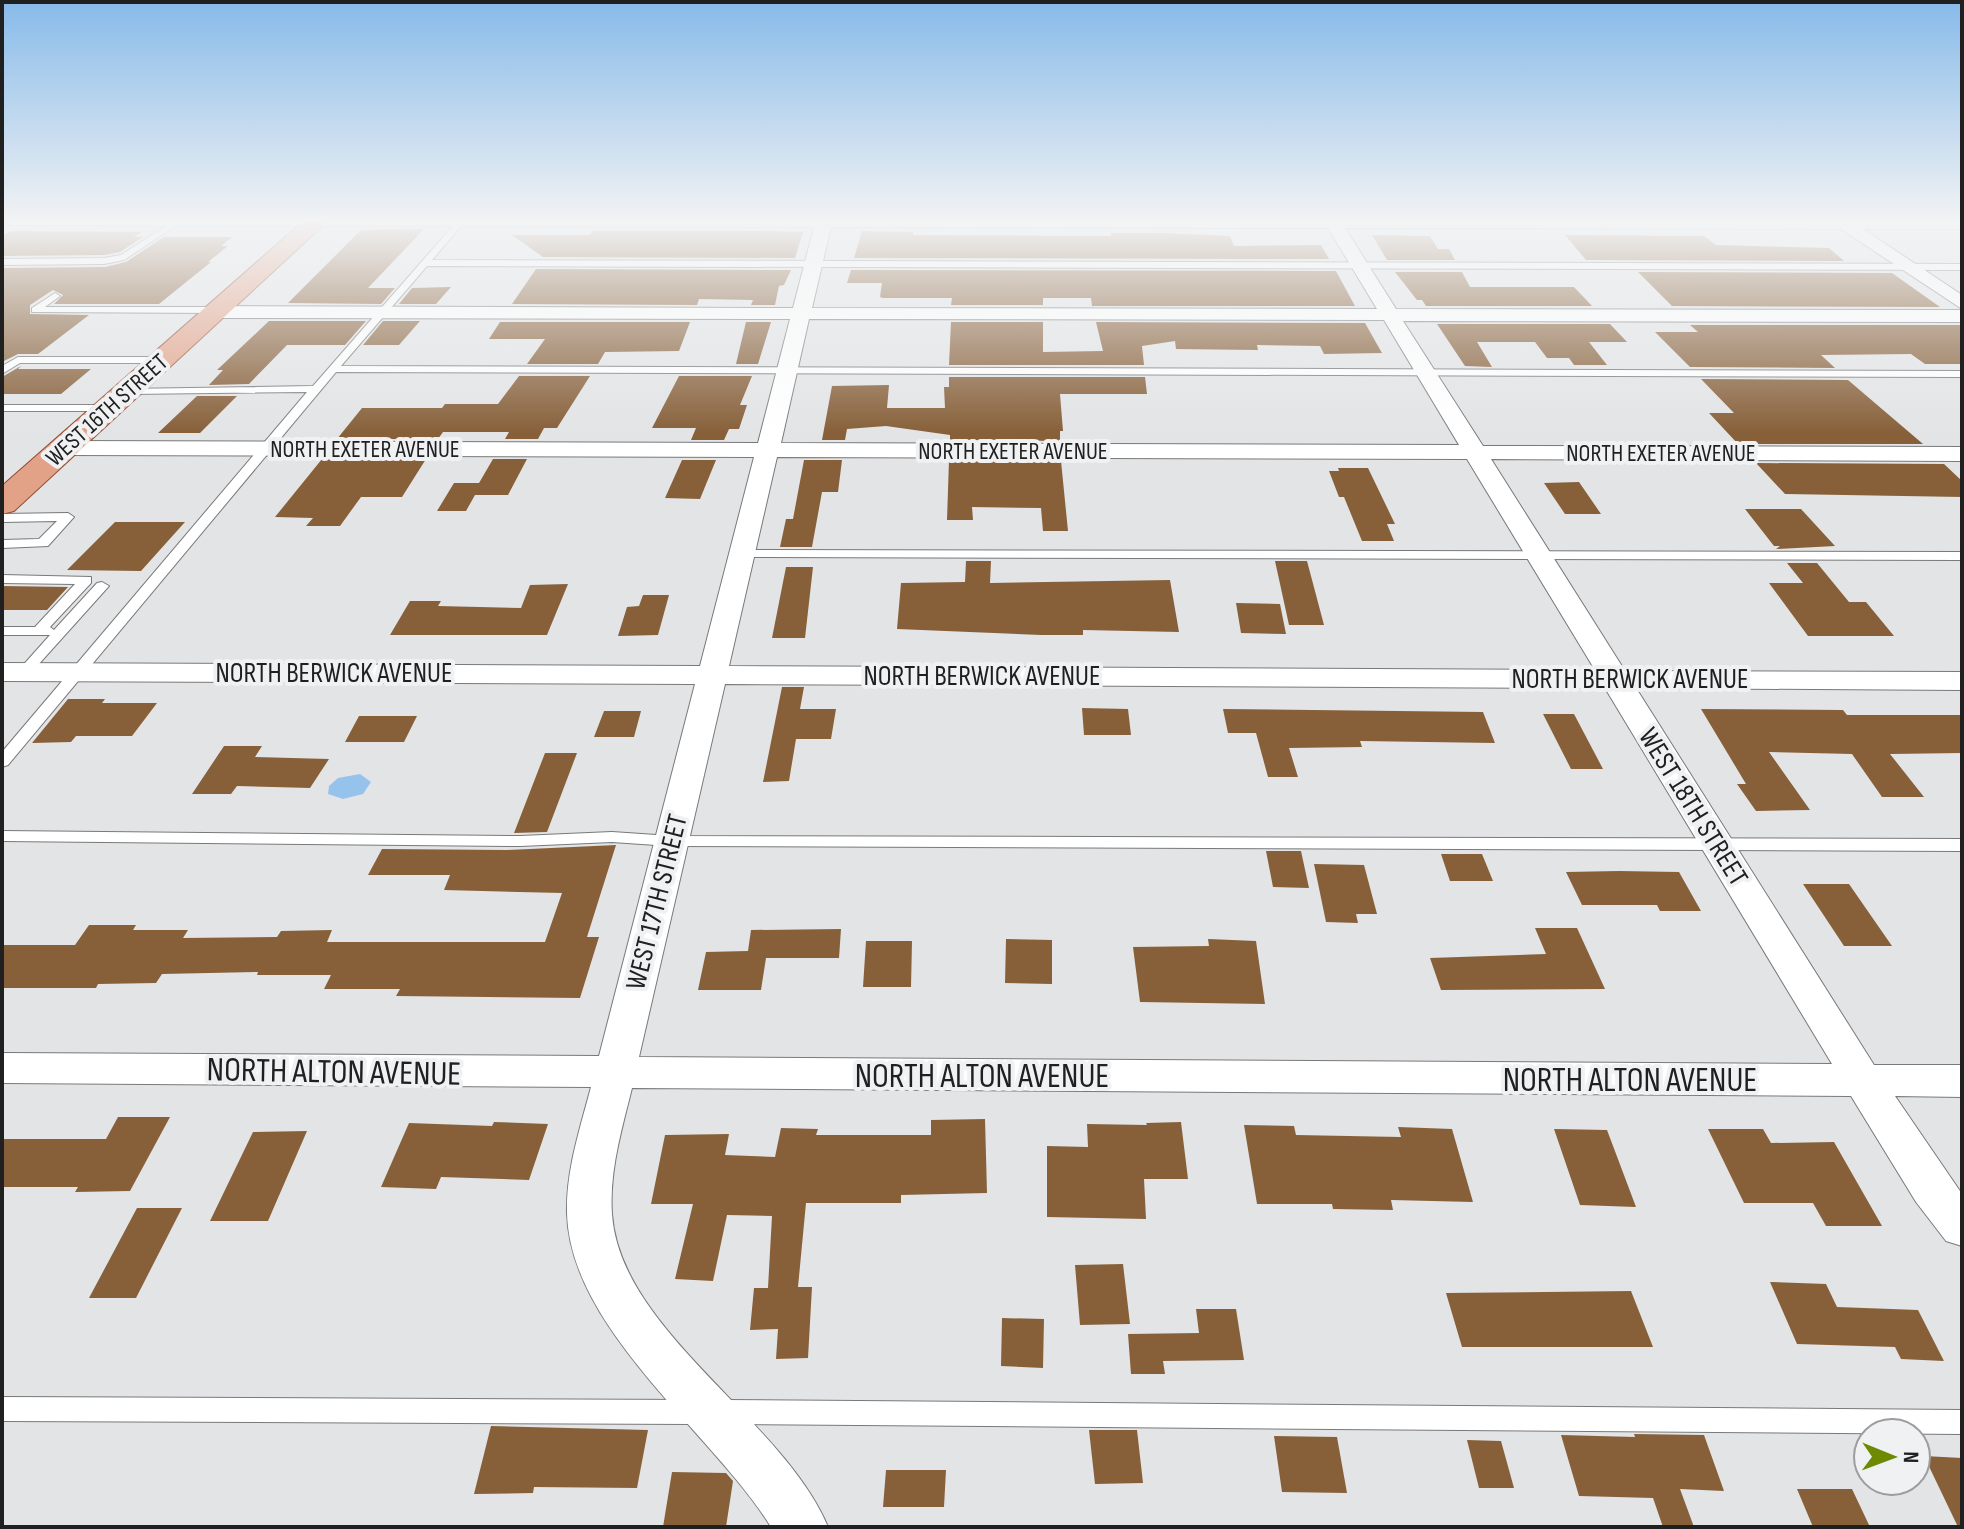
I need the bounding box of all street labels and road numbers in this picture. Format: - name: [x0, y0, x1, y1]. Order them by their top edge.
- street label: WEST 16TH STREET: [40, 348, 174, 472]
- street label: NORTH EXETER AVENUE: [270, 435, 460, 464]
- street label: NORTH EXETER AVENUE: [918, 437, 1108, 466]
- street label: NORTH EXETER AVENUE: [1566, 439, 1756, 468]
- street label: NORTH BERWICK AVENUE: [215, 657, 453, 690]
- street label: NORTH BERWICK AVENUE: [863, 660, 1101, 693]
- street label: NORTH BERWICK AVENUE: [1511, 663, 1749, 696]
- street label: WEST 18TH STREET: [1631, 722, 1755, 892]
- street label: WEST 17TH STREET: [619, 811, 695, 993]
- street label: NORTH ALTON AVENUE: [206, 1049, 462, 1095]
- street label: NORTH ALTON AVENUE: [855, 1056, 1109, 1097]
- street label: NORTH ALTON AVENUE: [1503, 1060, 1757, 1101]

